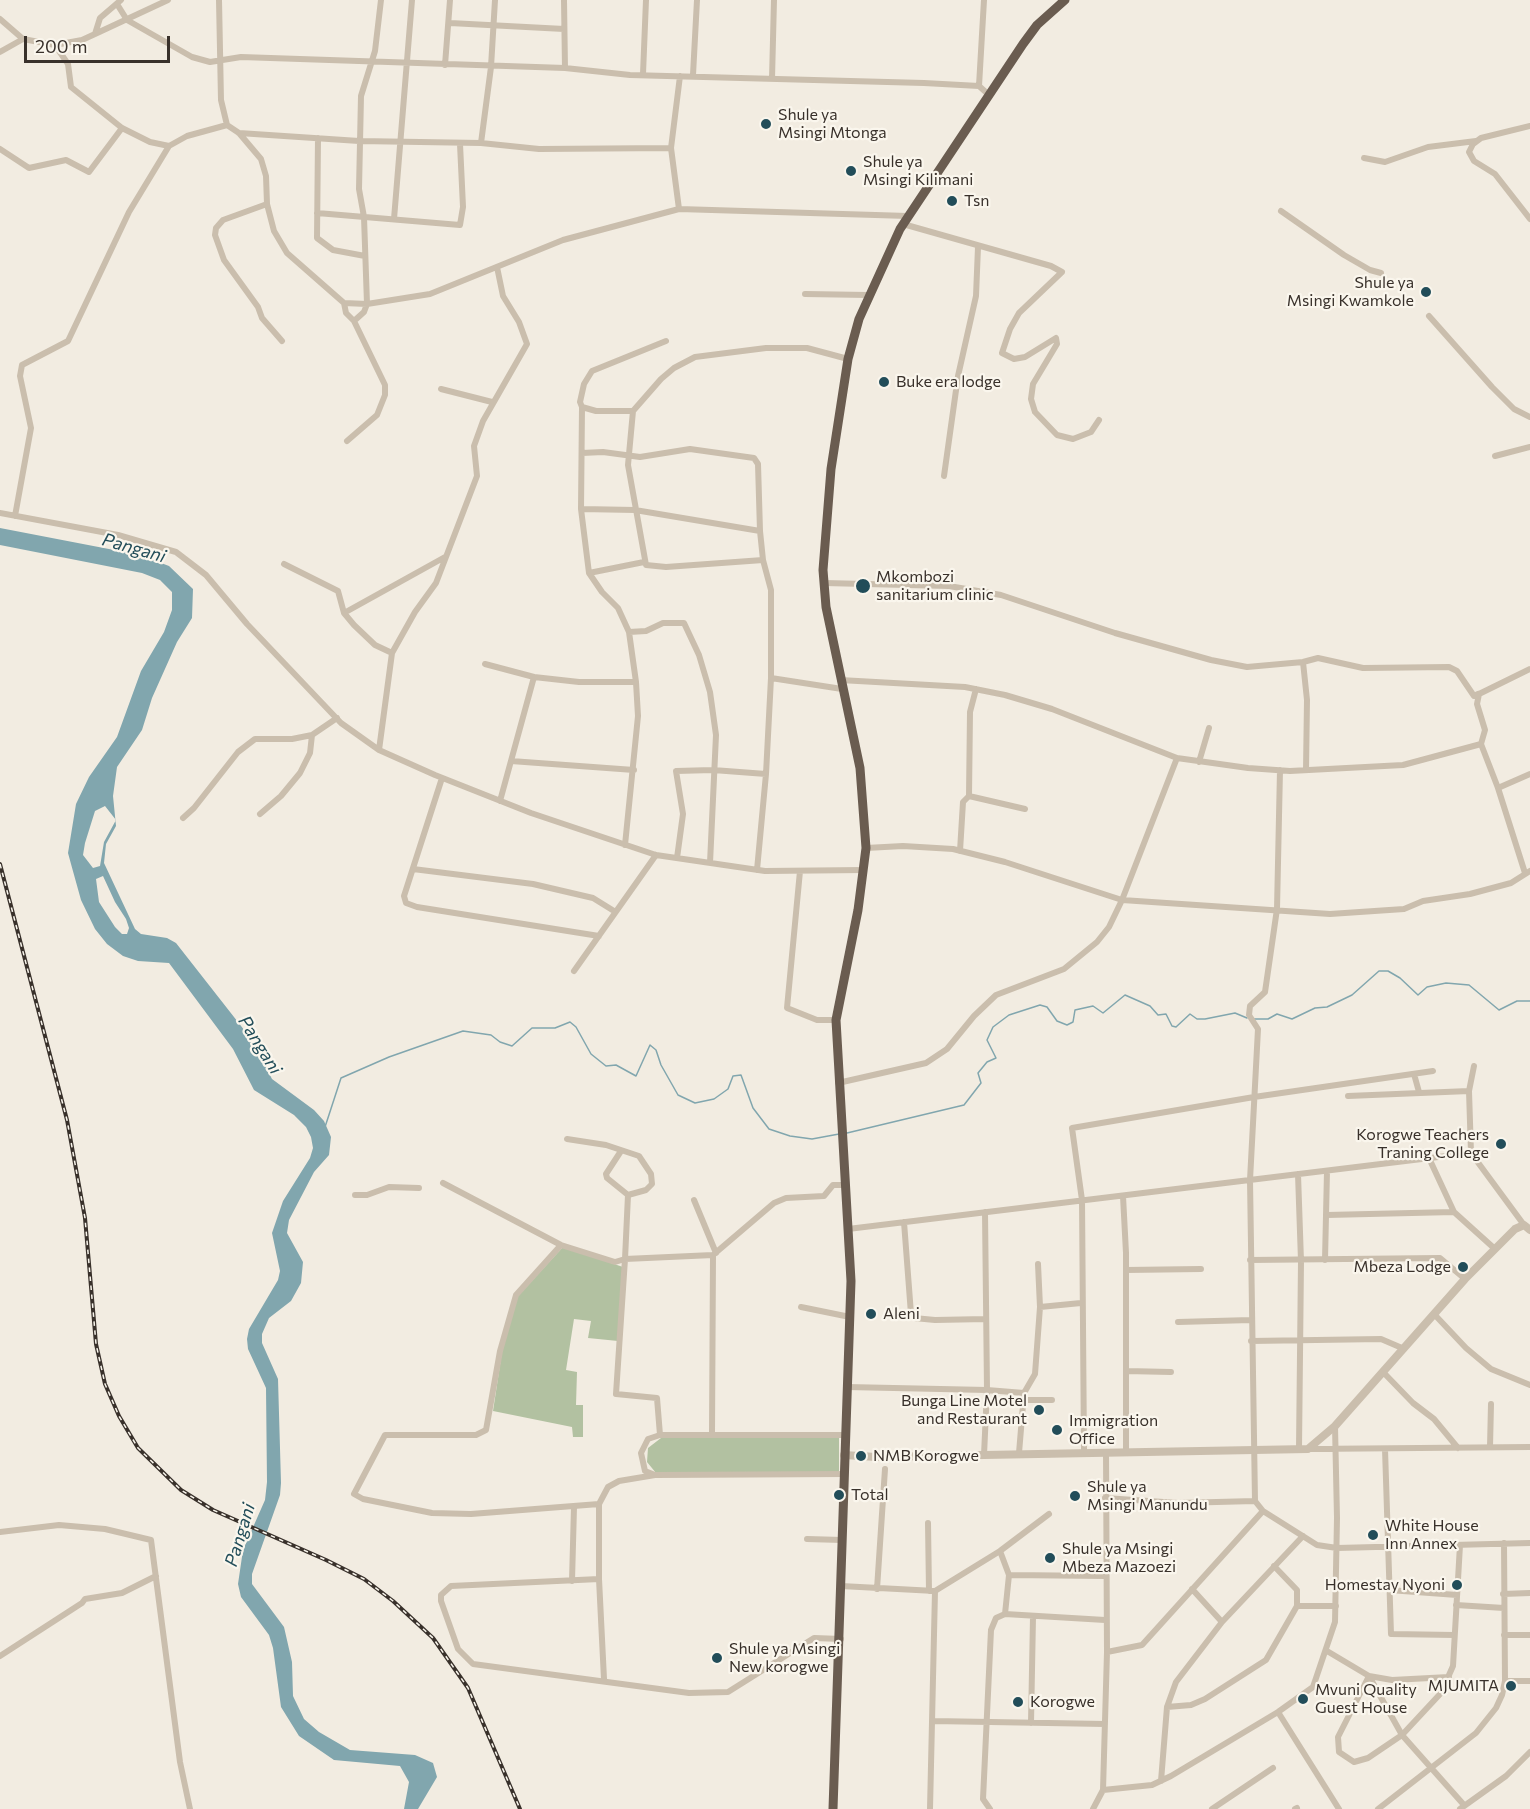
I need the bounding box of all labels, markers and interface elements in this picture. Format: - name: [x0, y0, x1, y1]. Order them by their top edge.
- scale bar: [27, 24, 172, 62]
- text: 200 m: [35, 35, 88, 57]
- place label: Shule ya Msingi Mtonga: [778, 105, 887, 143]
- marker: Shule ya Msingi Mtonga: [759, 117, 773, 131]
- place label: Shule ya Msingi Kilimani: [863, 152, 973, 190]
- marker: Shule ya Msingi Kilimani: [844, 164, 858, 178]
- place label: Tsn: [964, 191, 990, 211]
- marker: Tsn: [945, 194, 959, 208]
- place label: Shule ya Msingi Kwamkole: [1287, 273, 1414, 311]
- marker: Shule ya Msingi Kwamkole: [1419, 285, 1433, 299]
- place label: Buke era lodge: [896, 372, 1001, 392]
- marker: Buke era lodge: [877, 375, 891, 389]
- water label: Pangani: [100, 529, 168, 567]
- place label: Mkombozi sanitarium clinic: [876, 567, 994, 605]
- marker: Mkombozi sanitarium clinic: [854, 577, 872, 595]
- water label: Pangani: [234, 1012, 286, 1078]
- place label: Korogwe Teachers Traning College: [1356, 1125, 1489, 1163]
- marker: Korogwe Teachers Traning College: [1494, 1137, 1508, 1151]
- place label: Mbeza Lodge: [1353, 1257, 1451, 1277]
- marker: Mbeza Lodge: [1456, 1260, 1470, 1274]
- place label: Aleni: [883, 1304, 920, 1324]
- marker: Aleni: [864, 1307, 878, 1321]
- place label: Bunga Line Motel and Restaurant: [901, 1391, 1027, 1429]
- marker: Bunga Line Motel and Restaurant: [1032, 1403, 1046, 1417]
- place label: Immigration Office: [1069, 1411, 1158, 1449]
- marker: Immigration Office: [1050, 1423, 1064, 1437]
- place label: NMB Korogwe: [873, 1446, 979, 1466]
- marker: NMB Korogwe: [854, 1449, 868, 1463]
- place label: Shule ya Msingi Manundu: [1087, 1477, 1208, 1515]
- place label: Total: [851, 1485, 888, 1505]
- marker: Total: [832, 1488, 846, 1502]
- marker: Shule ya Msingi Manundu: [1068, 1489, 1082, 1503]
- water label: Pangani: [220, 1501, 260, 1569]
- place label: White House Inn Annex: [1385, 1516, 1479, 1554]
- marker: White House Inn Annex: [1366, 1528, 1380, 1542]
- place label: Shule ya Msingi Mbeza Mazoezi: [1062, 1539, 1176, 1577]
- marker: Shule ya Msingi Mbeza Mazoezi: [1043, 1551, 1057, 1565]
- place label: Homestay Nyoni: [1325, 1575, 1445, 1595]
- marker: Homestay Nyoni: [1450, 1578, 1464, 1592]
- place label: Shule ya Msingi New korogwe: [729, 1639, 840, 1677]
- marker: Shule ya Msingi New korogwe: [710, 1651, 724, 1665]
- place label: MJUMITA: [1428, 1676, 1499, 1696]
- marker: MJUMITA: [1504, 1679, 1518, 1693]
- place label: Mvuni Quality Guest House: [1315, 1680, 1417, 1718]
- place label: Korogwe: [1030, 1692, 1095, 1712]
- marker: Mvuni Quality Guest House: [1296, 1692, 1310, 1706]
- marker: Korogwe: [1011, 1695, 1025, 1709]

